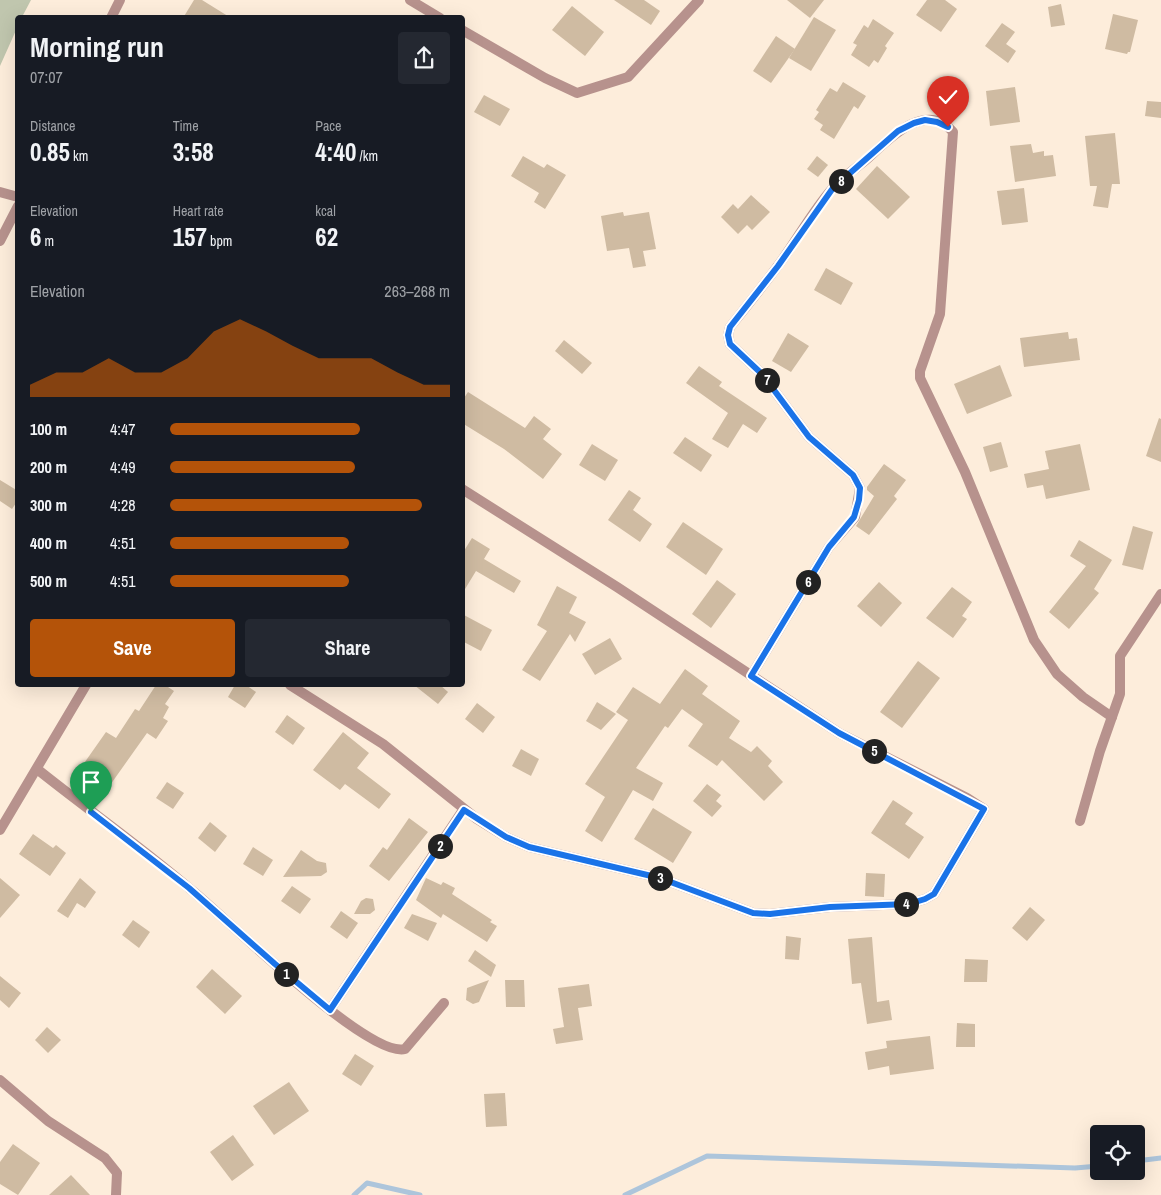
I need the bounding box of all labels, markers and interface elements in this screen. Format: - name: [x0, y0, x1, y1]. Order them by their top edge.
- text: Morning run: [30, 28, 164, 66]
- button: share: [398, 32, 450, 84]
- text: 07:07: [30, 66, 63, 88]
- pin: [927, 76, 969, 127]
- icon: check: [934, 83, 962, 111]
- text: Distance: [30, 117, 75, 135]
- text: Time: [173, 117, 199, 135]
- text: Pace: [315, 117, 342, 135]
- text: 0.85: [30, 135, 70, 169]
- text: 3:58: [173, 135, 214, 169]
- text: 4:40: [315, 135, 356, 169]
- text: km: [70, 147, 88, 165]
- text: /km: [356, 147, 378, 165]
- pin: 8: [828, 168, 854, 194]
- text: 8: [838, 172, 845, 190]
- text: Elevation: [30, 202, 78, 220]
- text: Heart rate: [173, 202, 224, 220]
- text: kcal: [315, 202, 336, 220]
- text: 6: [30, 220, 41, 254]
- text: 157: [173, 220, 207, 254]
- text: 62: [315, 220, 338, 254]
- text: m: [41, 232, 54, 250]
- text: bpm: [207, 232, 232, 250]
- text: Elevation: [30, 280, 85, 302]
- text: 263–268 m: [384, 280, 450, 302]
- pin: 7: [754, 368, 780, 392]
- text: 7: [764, 371, 771, 389]
- text: 100 m: [30, 418, 67, 440]
- text: 4:47: [110, 418, 136, 440]
- text: 200 m: [30, 456, 67, 478]
- text: 4:49: [110, 456, 136, 478]
- text: 300 m: [30, 494, 67, 516]
- text: 4:28: [110, 494, 136, 516]
- text: 400 m: [30, 532, 67, 554]
- text: 4:51: [110, 532, 136, 554]
- text: 500 m: [30, 570, 67, 592]
- text: 4:51: [110, 570, 136, 592]
- pin: 6: [796, 570, 820, 594]
- text: 6: [805, 573, 812, 591]
- button: Save: [30, 619, 235, 677]
- button: Share: [245, 619, 450, 677]
- pin: 5: [862, 738, 886, 764]
- text: 5: [871, 742, 878, 760]
- pin: [70, 761, 112, 812]
- icon: arrive: [77, 768, 105, 796]
- pin: 2: [428, 834, 452, 858]
- text: 2: [437, 837, 444, 855]
- pin: 3: [648, 866, 672, 890]
- text: 3: [657, 869, 664, 887]
- pin: 4: [894, 892, 918, 916]
- text: 4: [903, 895, 910, 913]
- pin: 1: [274, 962, 298, 986]
- text: 1: [283, 965, 290, 983]
- map controls: [1090, 1125, 1145, 1180]
- button: locate: [1090, 1125, 1145, 1180]

